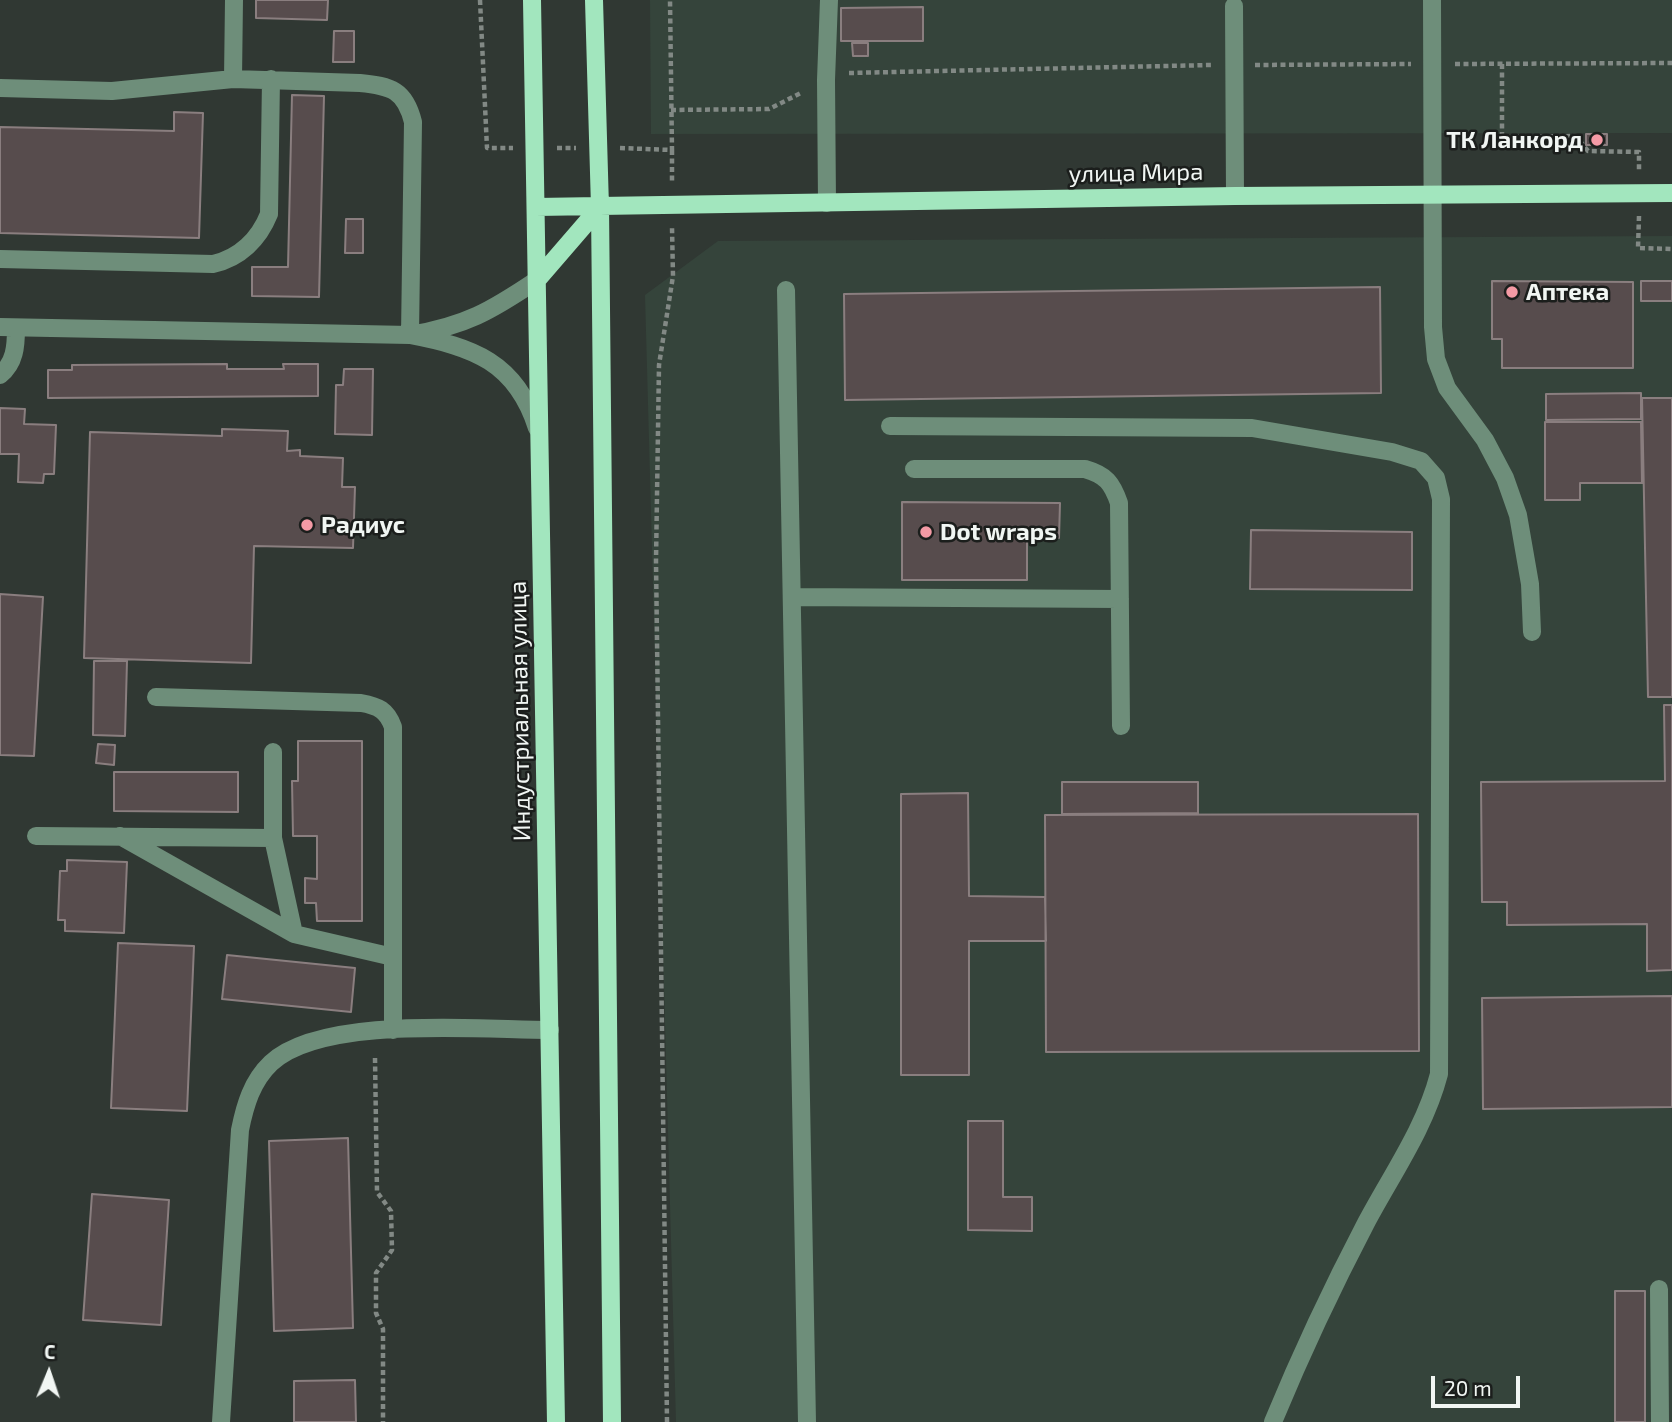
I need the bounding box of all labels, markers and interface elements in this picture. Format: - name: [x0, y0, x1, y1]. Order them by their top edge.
- place label: ТК Ланкорд: [1446, 126, 1583, 154]
- marker: ТК Ланкорд: [1589, 132, 1605, 148]
- street label: улица Мира: [1068, 157, 1204, 189]
- place label: Аптека: [1526, 278, 1609, 306]
- marker: Аптека: [1504, 284, 1520, 300]
- place label: Радиус: [321, 511, 405, 539]
- marker: Радиус: [299, 517, 315, 533]
- place label: Dot wraps: [940, 518, 1057, 546]
- marker: Dot wraps: [918, 524, 934, 540]
- street label: Индустриальная улица: [503, 581, 537, 841]
- north arrow: [14, 1338, 84, 1408]
- text: С: [44, 1340, 56, 1363]
- scale bar: [1434, 1362, 1523, 1406]
- text: 20 m: [1444, 1375, 1492, 1400]

